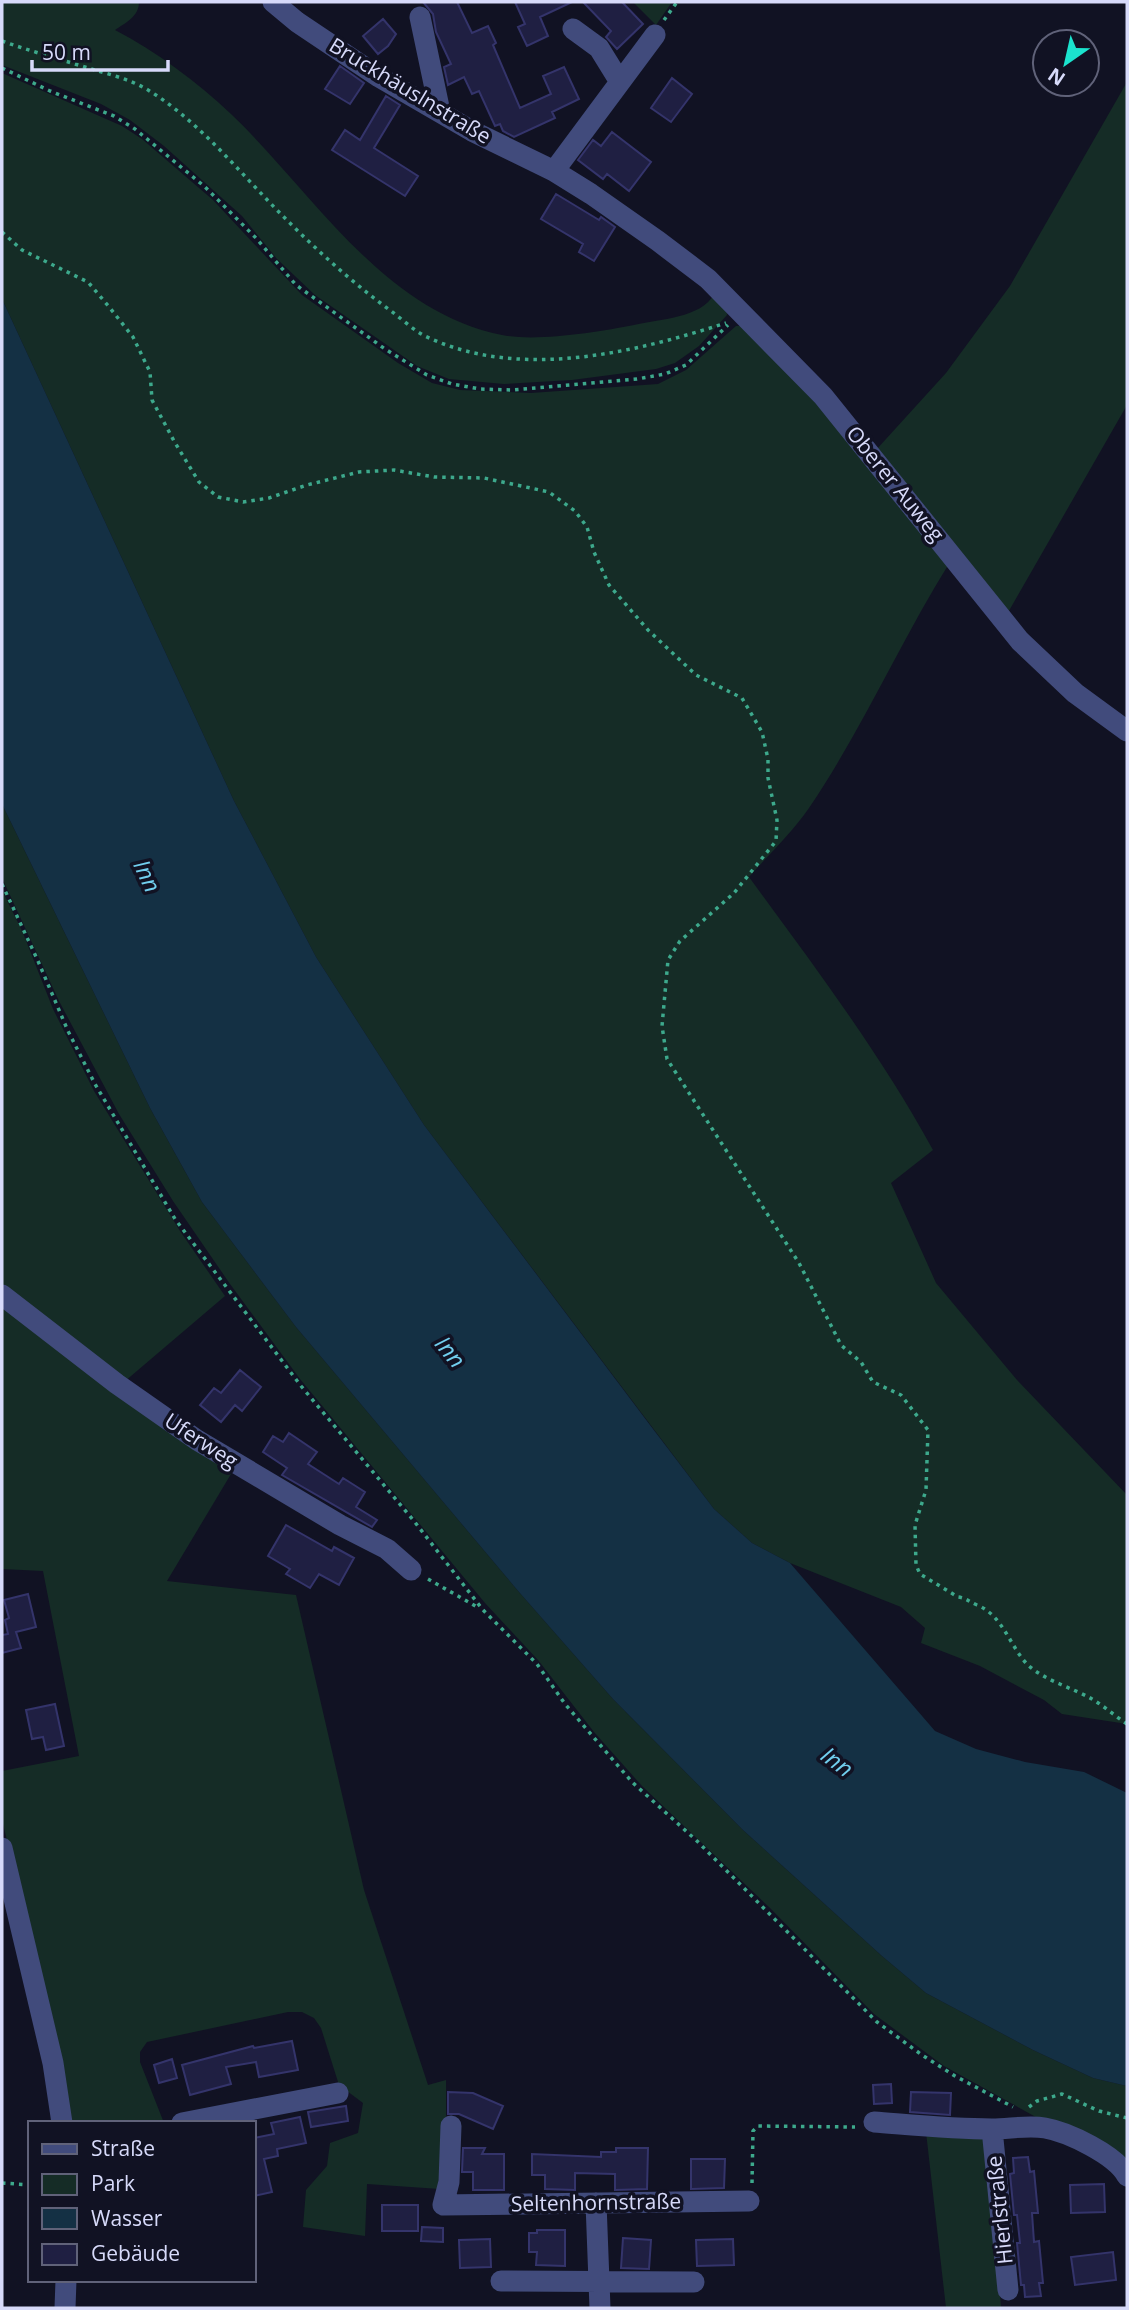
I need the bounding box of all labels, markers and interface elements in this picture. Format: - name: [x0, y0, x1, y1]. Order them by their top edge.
- scale bar: [32, 28, 168, 72]
- north arrow: [1031, 28, 1101, 98]
- street label: Bruckhäuslnstraße: [324, 31, 497, 150]
- text: 50 m: [42, 38, 91, 66]
- text: N: [1043, 62, 1070, 92]
- street label: Oberer Auweg: [841, 420, 951, 547]
- water label: Inn: [126, 854, 169, 897]
- water label: Inn: [428, 1329, 474, 1374]
- street label: Uferweg: [159, 1406, 244, 1474]
- water label: Inn: [815, 1739, 860, 1784]
- legend: [28, 2121, 256, 2282]
- text: Straße: [91, 2134, 155, 2162]
- street label: Hierlstraße: [979, 2154, 1019, 2266]
- text: Park: [91, 2169, 135, 2197]
- street label: Seltenhornstraße: [511, 2187, 681, 2217]
- text: Wasser: [91, 2204, 163, 2232]
- text: Gebäude: [91, 2239, 180, 2267]

